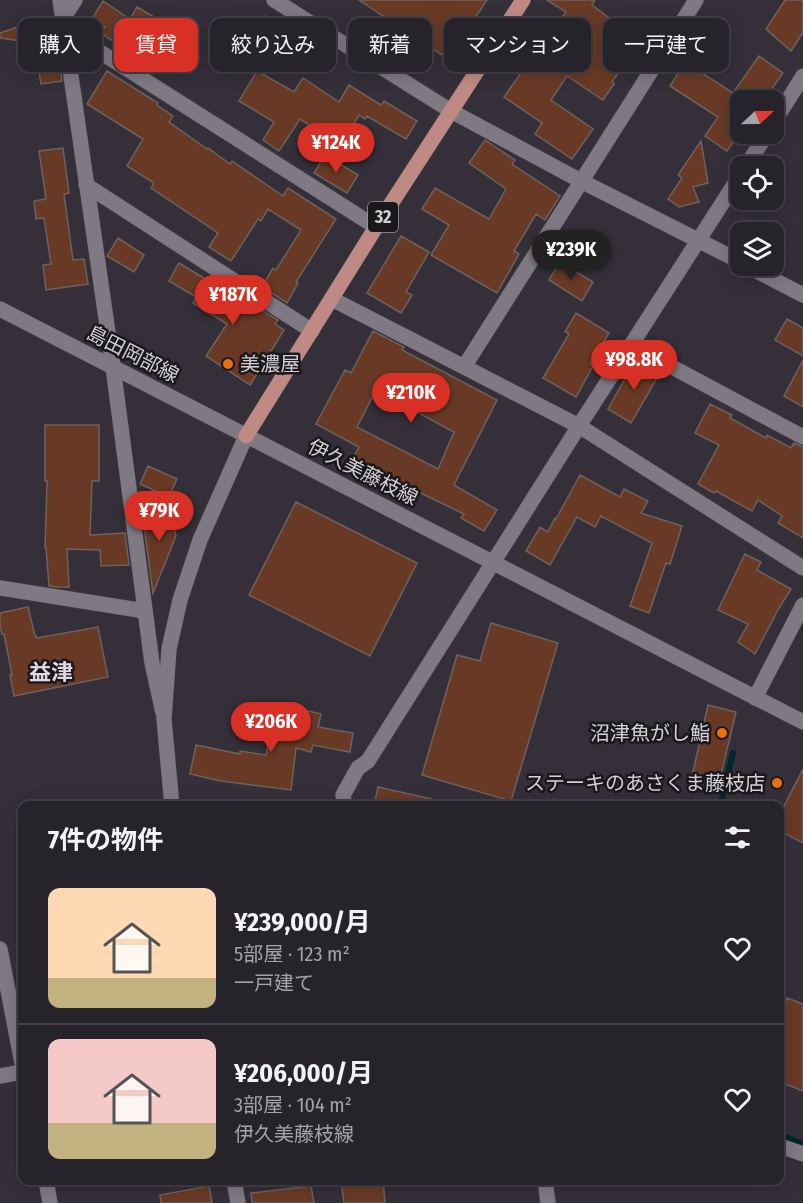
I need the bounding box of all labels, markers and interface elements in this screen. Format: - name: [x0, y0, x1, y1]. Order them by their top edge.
- chip: 購入: [18, 18, 102, 72]
- chip: 賃貸: [114, 18, 198, 72]
- chip: 絞り込み: [210, 18, 336, 72]
- chip: 新着: [348, 18, 432, 72]
- chip: マンション: [444, 18, 591, 72]
- chip: 一戸建て: [603, 18, 729, 72]
- north arrow: [730, 90, 784, 144]
- map controls: [730, 90, 784, 276]
- pin: ¥124K: [294, 123, 378, 174]
- text: ¥124K: [312, 130, 360, 154]
- button: locate: [730, 156, 784, 210]
- road number: 32: [368, 202, 398, 232]
- button: layers: [730, 222, 784, 276]
- pin: ¥239K: [529, 230, 613, 281]
- text: ¥239K: [546, 237, 596, 261]
- pin: ¥187K: [191, 275, 275, 326]
- text: ¥187K: [209, 282, 257, 306]
- street label: 島田岡部線: [83, 321, 183, 387]
- pin: ¥98.8K: [585, 340, 683, 391]
- text: ¥98.8K: [605, 347, 663, 371]
- place label: 美濃屋: [240, 352, 300, 376]
- marker: 美濃屋: [221, 357, 235, 371]
- pin: ¥210K: [369, 373, 453, 424]
- text: ¥210K: [386, 380, 436, 404]
- street label: 伊久美藤枝線: [304, 434, 422, 510]
- pin: ¥79K: [123, 491, 195, 542]
- text: ¥79K: [139, 498, 179, 522]
- district label: 益津: [29, 659, 73, 686]
- pin: ¥206K: [229, 702, 313, 753]
- text: ¥206K: [245, 709, 297, 733]
- place label: 沼津魚がし鮨: [590, 721, 710, 745]
- marker: 沼津魚がし鮨: [715, 726, 729, 740]
- place label: ステーキのあさくま藤枝店: [525, 771, 765, 795]
- marker: ステーキのあさくま藤枝店: [770, 776, 784, 790]
- icon: filters: [721, 821, 754, 854]
- text: 7件の物件: [48, 825, 163, 856]
- text: ¥239,000/月: [234, 907, 371, 938]
- icon: home: [96, 912, 168, 984]
- icon: heart: [721, 932, 754, 965]
- text: 5部屋 · 123 m²: [234, 942, 350, 966]
- text: 一戸建て: [234, 971, 314, 995]
- text: ¥206,000/月: [234, 1058, 373, 1089]
- icon: home: [96, 1063, 168, 1135]
- icon: heart: [721, 1083, 754, 1116]
- text: 3部屋 · 104 m²: [234, 1093, 352, 1117]
- text: 伊久美藤枝線: [234, 1122, 354, 1146]

